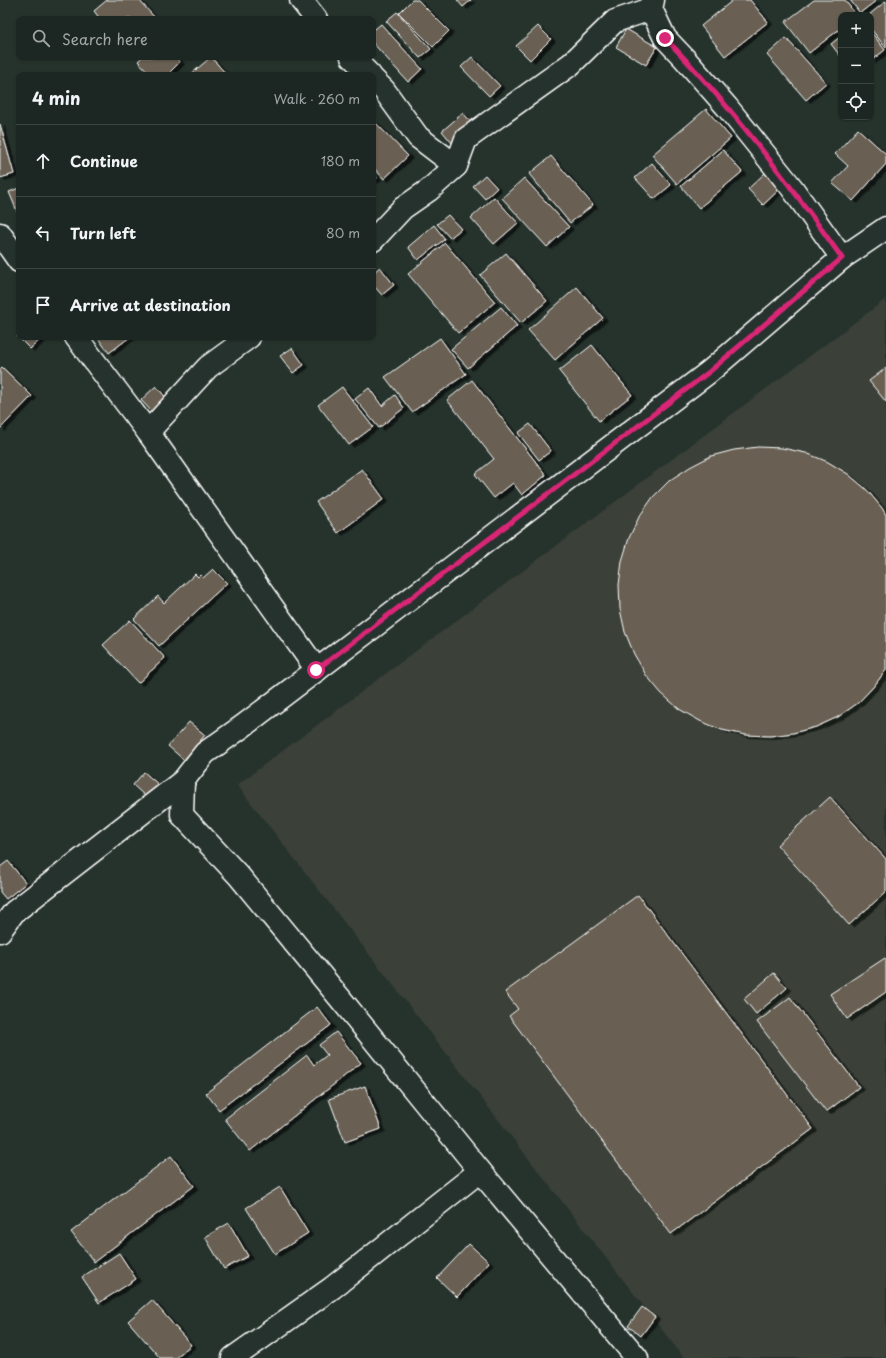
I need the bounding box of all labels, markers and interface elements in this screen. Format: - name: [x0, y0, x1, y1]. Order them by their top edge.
- map controls: [838, 12, 874, 120]
- button: +: [838, 12, 874, 48]
- search box: [16, 16, 376, 60]
- icon: search: [30, 27, 52, 49]
- text: Search here: [62, 27, 148, 50]
- route end: [656, 29, 674, 47]
- button: −: [838, 48, 874, 84]
- button: locate: [838, 84, 874, 120]
- text: 4 min: [32, 85, 80, 111]
- text: Walk · 260 m: [274, 89, 360, 108]
- text: Continue: [70, 149, 138, 172]
- icon: ahead: [32, 150, 54, 172]
- text: 180 m: [321, 151, 360, 170]
- text: Turn left: [70, 221, 136, 244]
- icon: left: [32, 222, 54, 244]
- text: 80 m: [326, 223, 360, 242]
- text: Arrive at destination: [70, 293, 231, 316]
- icon: arrive: [32, 294, 54, 316]
- route start: [307, 661, 325, 679]

